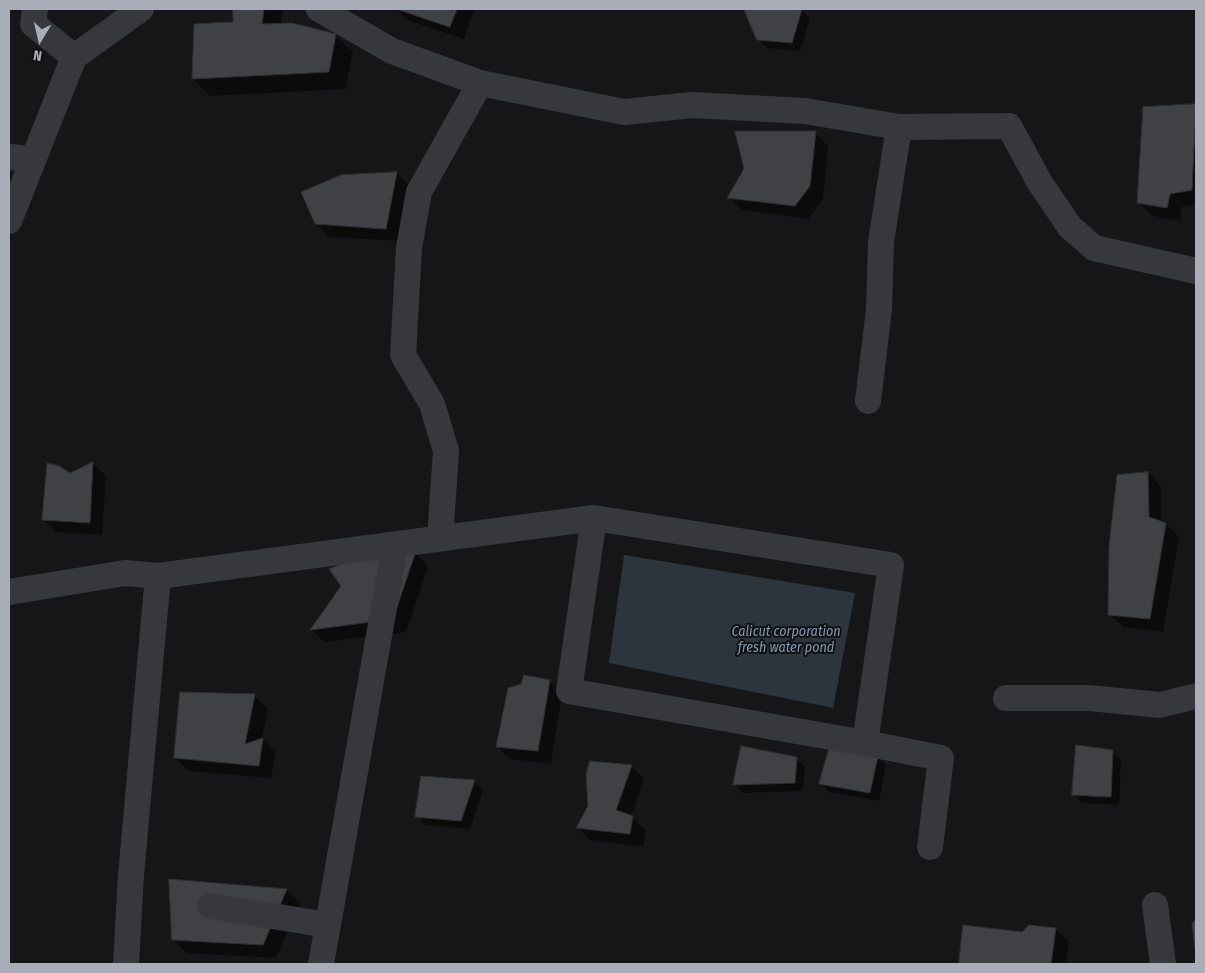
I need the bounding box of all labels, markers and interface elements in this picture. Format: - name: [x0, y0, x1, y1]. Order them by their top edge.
- north arrow: [15, 15, 65, 65]
- text: N: [32, 46, 43, 64]
- water label: Calicut corporation fresh water pond: [731, 624, 841, 656]

